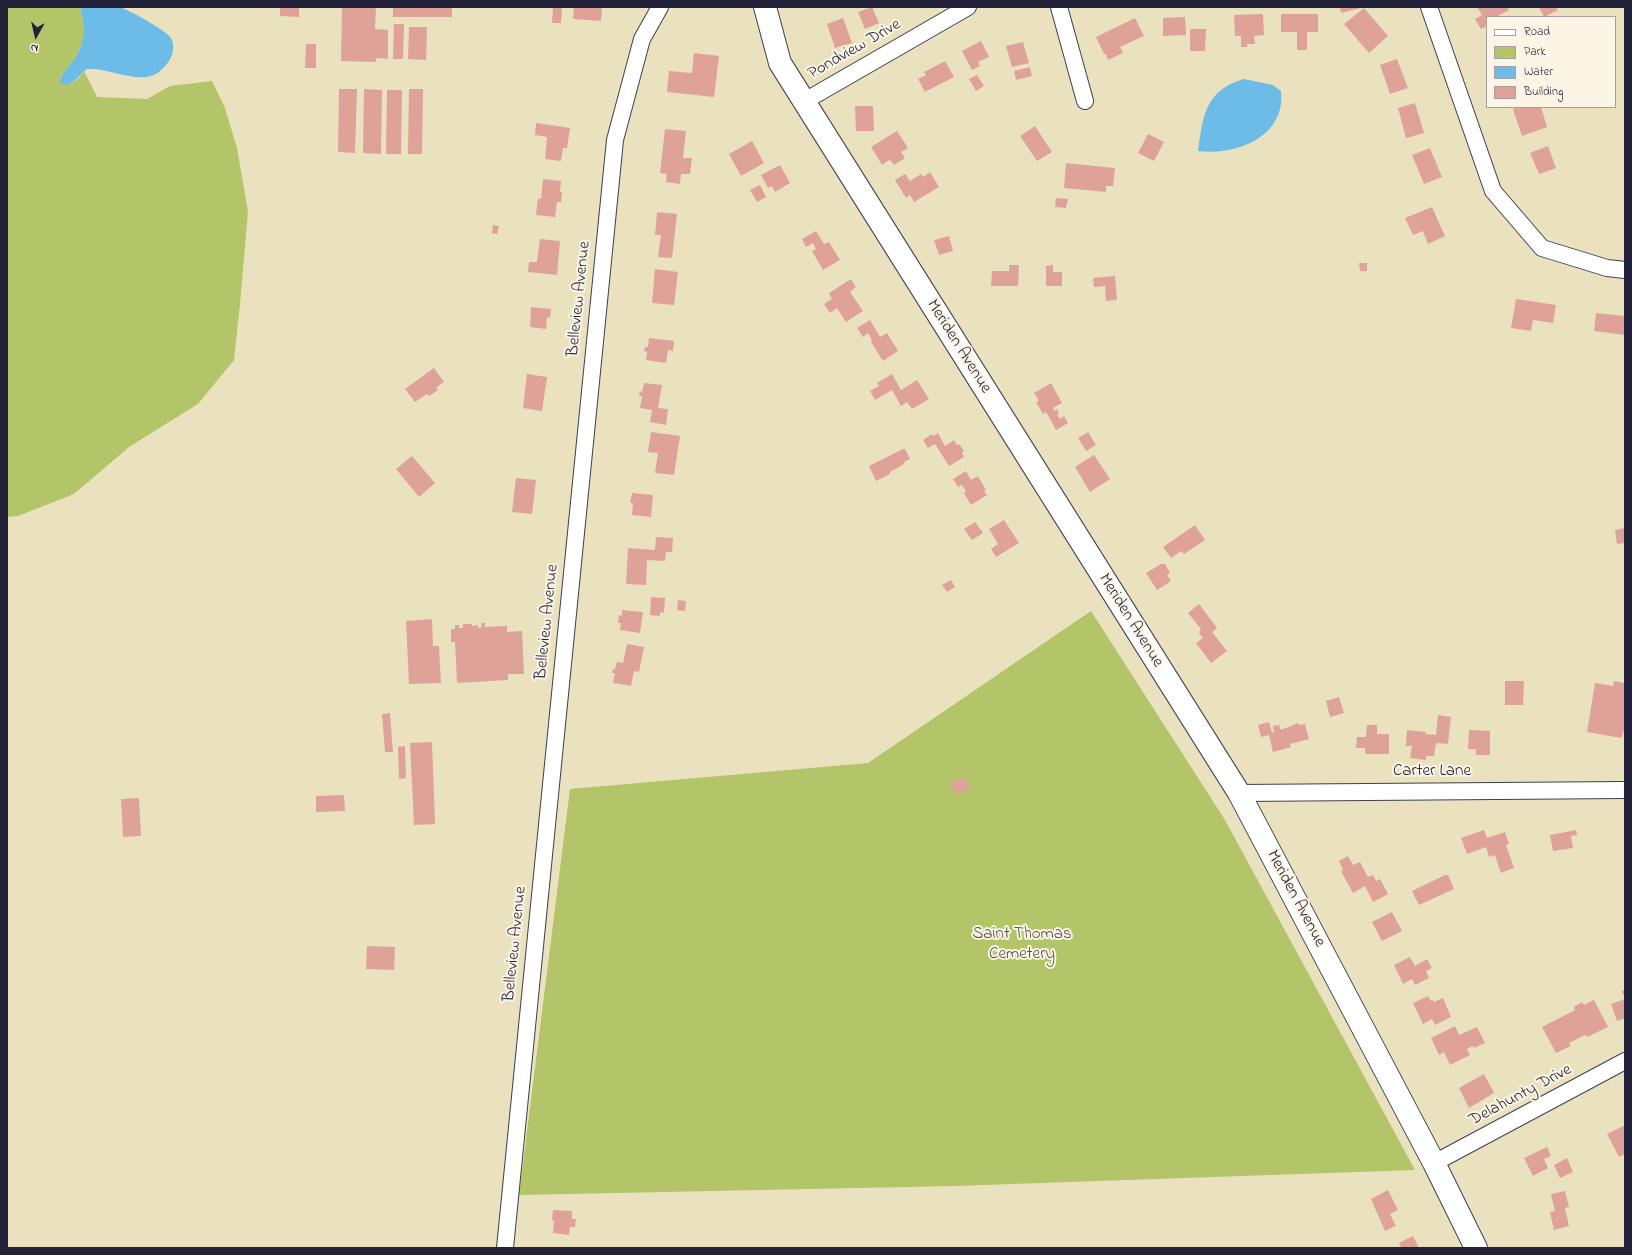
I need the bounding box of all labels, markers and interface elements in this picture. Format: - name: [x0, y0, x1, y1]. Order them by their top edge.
- street label: Pondview Drive: [805, 15, 905, 85]
- north arrow: [16, 16, 56, 56]
- legend: [1486, 16, 1616, 108]
- text: Road: [1524, 23, 1550, 41]
- text: N: [30, 39, 39, 56]
- text: Park: [1524, 43, 1546, 61]
- text: Water: [1524, 63, 1553, 81]
- text: Building: [1524, 83, 1563, 101]
- street label: Belleview Avenue: [564, 240, 596, 358]
- street label: Meriden Avenue: [921, 296, 995, 398]
- street label: Belleview Avenue: [532, 563, 564, 681]
- street label: Meriden Avenue: [1093, 570, 1167, 672]
- street label: Carter Lane: [1393, 762, 1471, 782]
- street label: Meriden Avenue: [1261, 847, 1329, 951]
- street label: Belleview Avenue: [500, 885, 532, 1003]
- park label: Saint Thomas Cemetery: [972, 925, 1072, 965]
- street label: Delahunty Drive: [1466, 1060, 1576, 1132]

